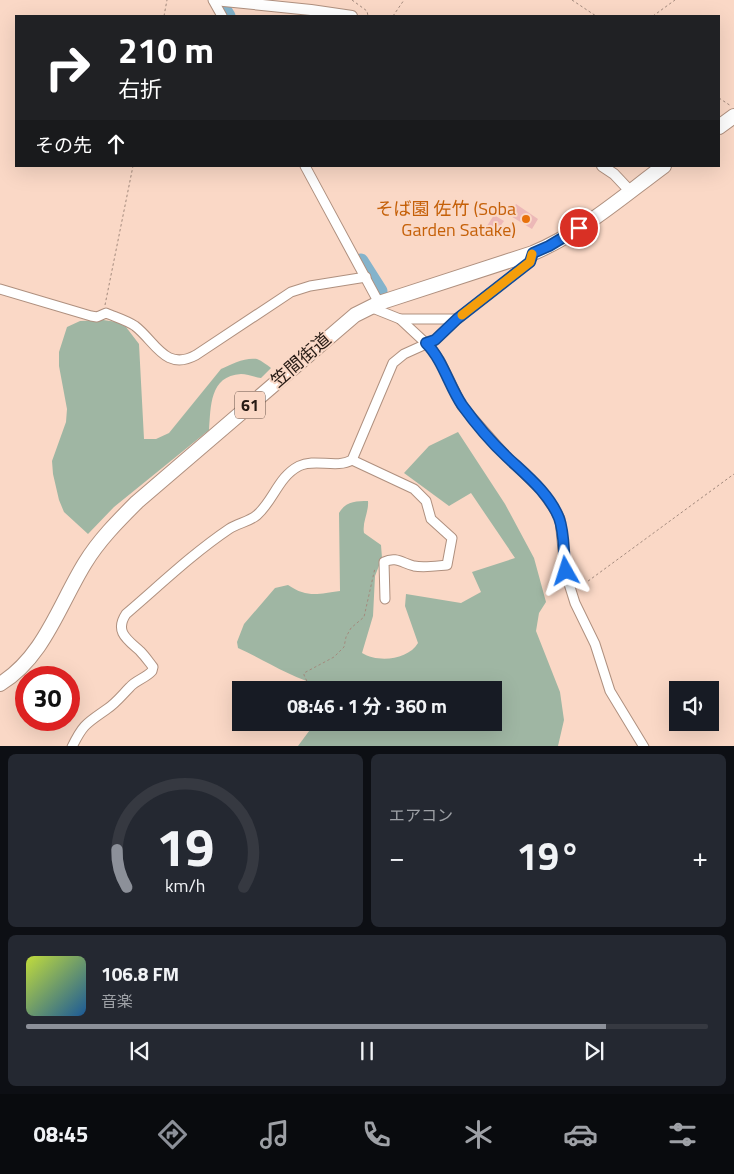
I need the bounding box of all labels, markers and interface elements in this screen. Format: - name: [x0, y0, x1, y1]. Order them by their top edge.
- text: 210 m: [118, 23, 214, 77]
- icon: right: [35, 35, 100, 100]
- text: 右折: [118, 72, 162, 106]
- text: その先: [35, 130, 92, 159]
- icon: ahead: [102, 130, 130, 158]
- place label: そば園 佐竹 (Soba Garden Satake): [376, 195, 516, 243]
- pin: [558, 207, 600, 249]
- marker: そば園 佐竹 (Soba Garden Satake): [520, 213, 532, 225]
- icon: arrive: [565, 214, 593, 242]
- street label: 笠間街道: [265, 326, 337, 393]
- road number: 61: [235, 392, 265, 418]
- position arrow: [539, 544, 591, 596]
- speed limit sign: 30: [15, 666, 80, 731]
- map controls: [669, 681, 719, 731]
- button: sound: [669, 681, 719, 731]
- text: 08:46 · 1 分 · 360 m: [287, 691, 447, 720]
- text: エアコン: [389, 803, 453, 827]
- text: 19: [156, 807, 215, 886]
- text: 19°: [517, 827, 580, 885]
- text: −: [389, 835, 405, 878]
- text: +: [692, 835, 708, 878]
- text: km/h: [165, 872, 206, 899]
- text: 106.8 FM: [101, 959, 179, 988]
- text: 音楽: [101, 989, 133, 1013]
- icon: previous: [126, 1037, 154, 1065]
- icon: pause: [353, 1037, 381, 1065]
- icon: next: [580, 1037, 608, 1065]
- text: 08:45: [34, 1117, 88, 1151]
- icon: directions: [155, 1117, 190, 1152]
- icon: music: [257, 1117, 292, 1152]
- icon: phone: [359, 1117, 394, 1152]
- icon: climate: [461, 1117, 496, 1152]
- icon: car: [563, 1117, 598, 1152]
- icon: filters: [665, 1117, 700, 1152]

